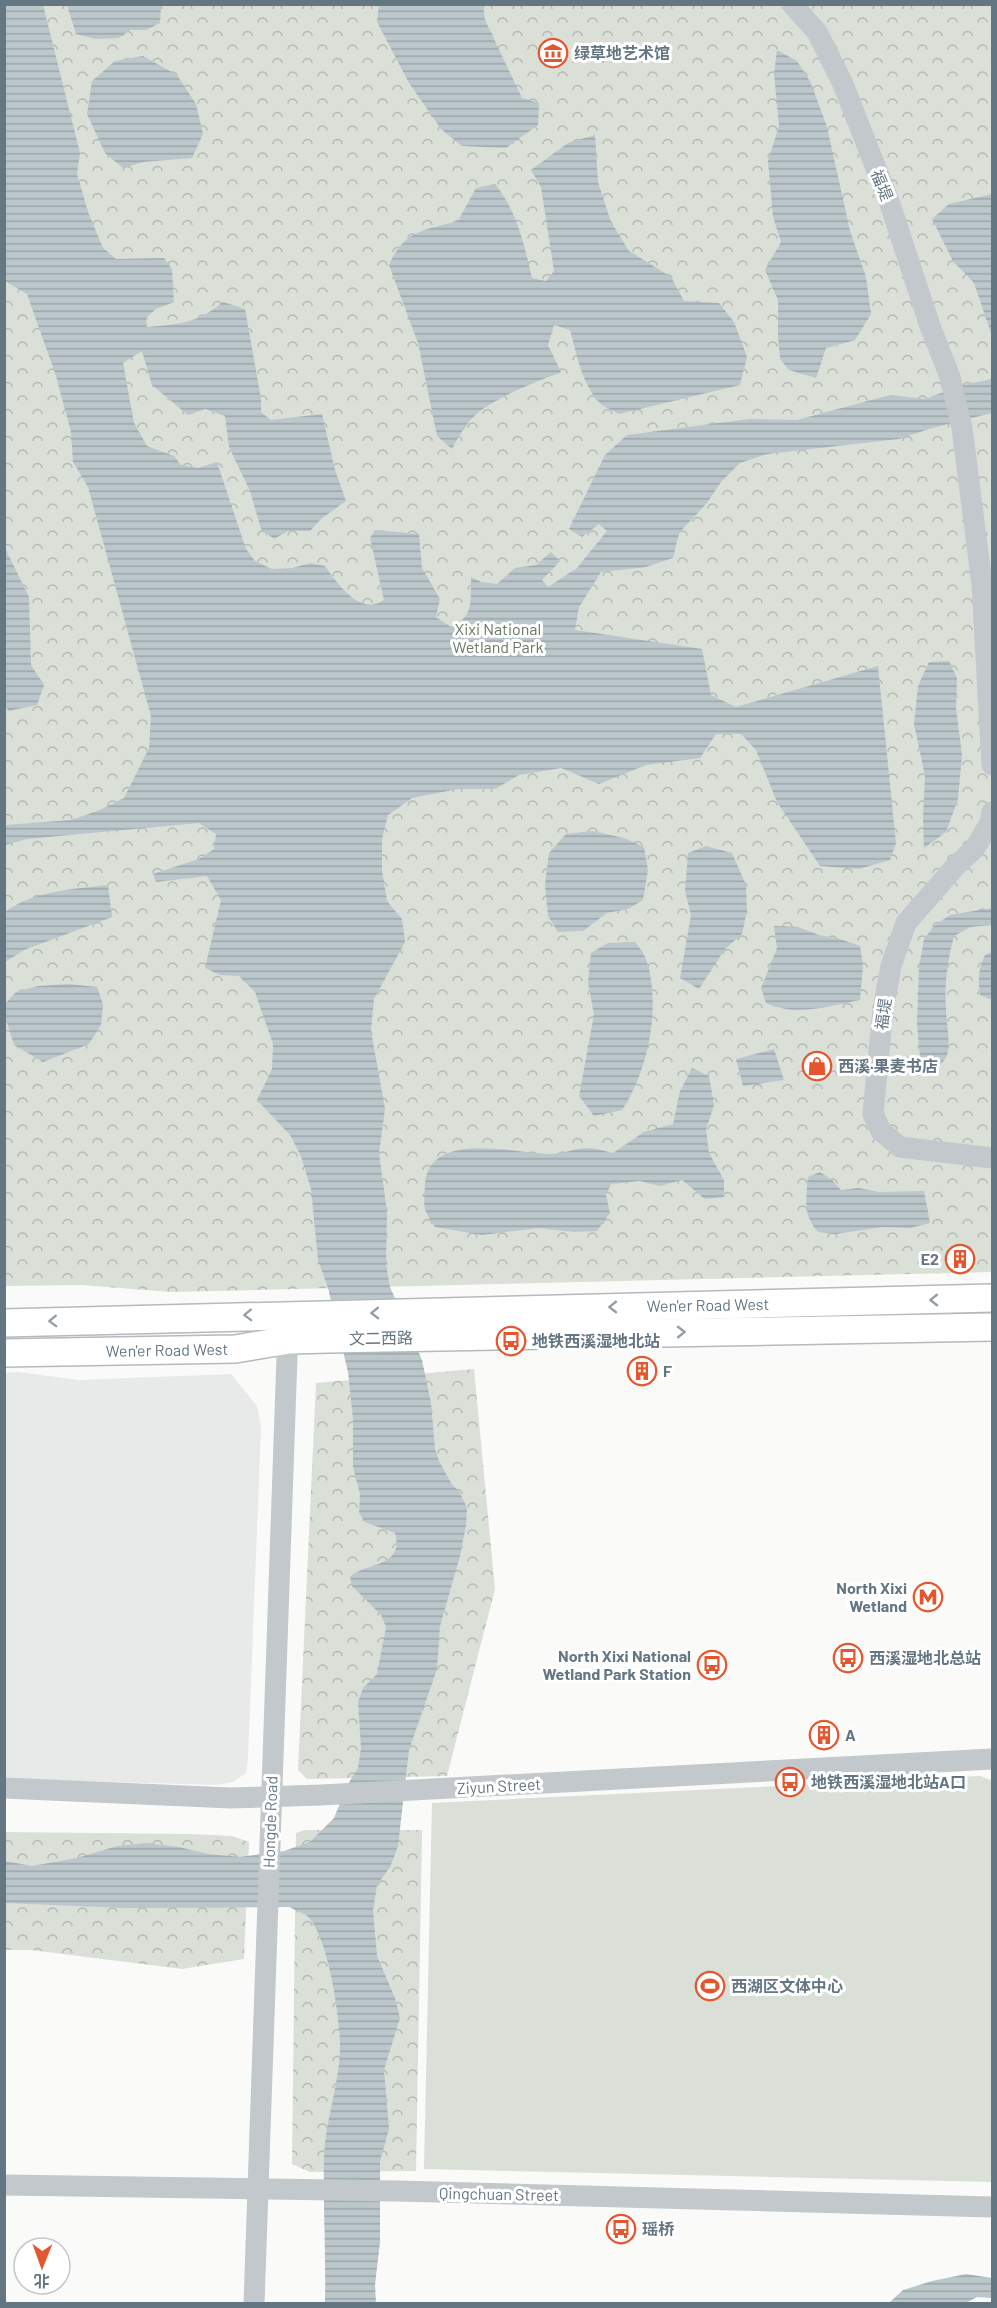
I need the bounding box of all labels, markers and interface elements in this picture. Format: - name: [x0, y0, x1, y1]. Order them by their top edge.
- museum icon: 绿草地艺术馆: [537, 37, 569, 69]
- place label: 绿草地艺术馆: [574, 43, 670, 62]
- street label: 福堤: [868, 166, 897, 203]
- park label: Xixi National Wetland Park: [452, 619, 544, 656]
- street label: 福堤: [871, 997, 894, 1031]
- shop icon: 西溪·果麦书店: [801, 1050, 833, 1082]
- place label: 西溪·果麦书店: [838, 1056, 938, 1075]
- building icon: E2: [944, 1243, 976, 1275]
- place label: E2: [921, 1249, 939, 1268]
- one-way arrow: [930, 1293, 939, 1306]
- street label: Wen'er Road West: [647, 1294, 769, 1315]
- one-way arrow: [609, 1301, 618, 1314]
- one-way arrow: [371, 1307, 380, 1319]
- one-way arrow: [244, 1309, 253, 1321]
- one-way arrow: [49, 1315, 58, 1327]
- bus stop icon: 地铁西溪湿地北站: [495, 1325, 527, 1357]
- one-way arrow: [676, 1326, 685, 1339]
- street label: 文二西路: [349, 1327, 413, 1348]
- place label: 地铁西溪湿地北站: [532, 1331, 660, 1350]
- street label: Wen'er Road West: [106, 1339, 228, 1360]
- building icon: F: [626, 1355, 658, 1387]
- place label: F: [663, 1361, 672, 1380]
- place label: North Xixi Wetland: [836, 1578, 907, 1615]
- metro station icon: North Xixi Wetland: [912, 1581, 944, 1613]
- bus stop icon: 西溪湿地北总站: [832, 1642, 864, 1674]
- place label: North Xixi National Wetland Park Station: [543, 1646, 691, 1683]
- place label: 西溪湿地北总站: [869, 1648, 981, 1667]
- bus stop icon: North Xixi National Wetland Park Station: [696, 1649, 728, 1681]
- building icon: A: [808, 1719, 840, 1751]
- place label: A: [845, 1725, 856, 1744]
- bus stop icon: 地铁西溪湿地北站A口: [774, 1766, 806, 1798]
- place label: 地铁西溪湿地北站A口: [811, 1772, 966, 1791]
- street label: Ziyun Street: [456, 1774, 542, 1797]
- street label: Hongde Road: [258, 1776, 281, 1868]
- sports icon: 西湖区文体中心: [694, 1970, 726, 2002]
- place label: 西湖区文体中心: [731, 1976, 843, 1995]
- street label: Qingchuan Street: [439, 2183, 559, 2204]
- bus stop icon: 瑶桥: [605, 2213, 637, 2245]
- place label: 瑶桥: [642, 2219, 675, 2238]
- north arrow: [12, 2236, 72, 2296]
- text: 北: [34, 2272, 50, 2291]

